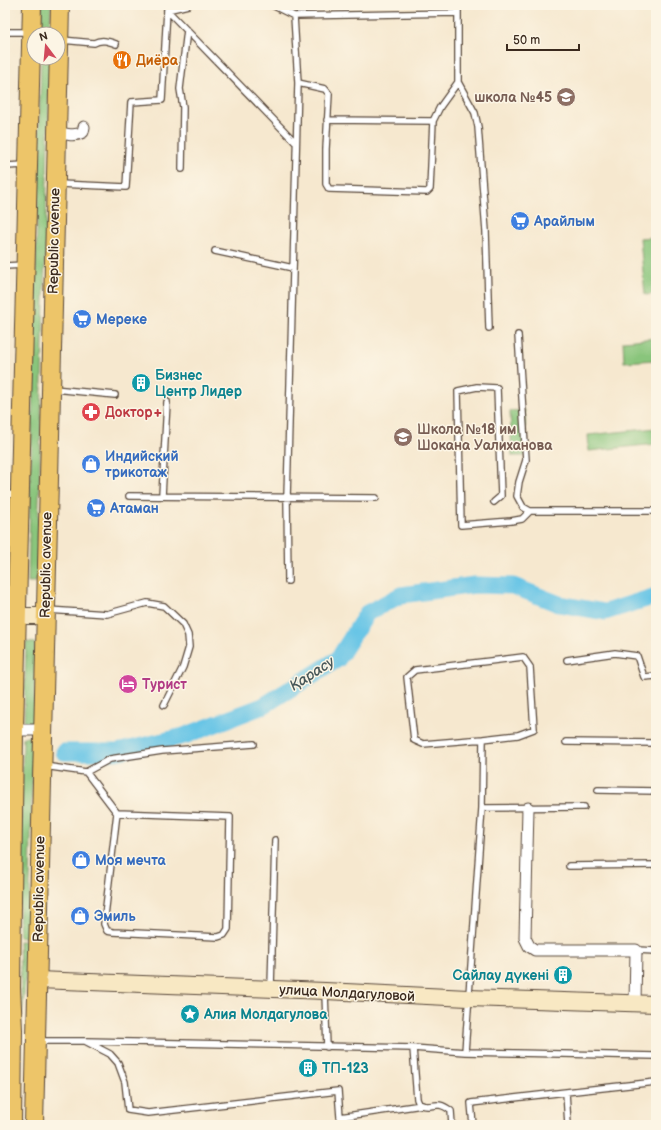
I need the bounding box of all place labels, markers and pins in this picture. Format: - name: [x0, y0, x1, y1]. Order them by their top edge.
- restaurant icon: Диёра: [111, 49, 133, 71]
- place label: Диёра: [136, 52, 179, 69]
- school or university icon: школа №45: [555, 86, 577, 108]
- place label: школа №45: [474, 89, 552, 106]
- supermarket icon: Арайлым: [509, 210, 531, 232]
- place label: Арайлым: [533, 213, 595, 230]
- supermarket icon: Мереке: [71, 308, 93, 330]
- place label: Мереке: [96, 311, 147, 328]
- place label: Бизнес Центр Лидер: [155, 367, 243, 400]
- building icon: Бизнес Центр Лидер: [130, 372, 152, 394]
- pharmacy icon: Доктор+: [80, 401, 102, 423]
- place label: Доктор+: [105, 404, 163, 421]
- place label: Школа №18 им Шокана Уалиханова: [417, 421, 553, 454]
- school or university icon: Школа №18 им Шокана Уалиханова: [392, 426, 414, 448]
- place label: Индийский трикотаж: [105, 448, 179, 481]
- shop icon: Индийский трикотаж: [80, 453, 102, 475]
- supermarket icon: Атаман: [85, 497, 107, 519]
- place label: Атаман: [109, 500, 159, 517]
- hotel icon: Турист: [117, 673, 139, 695]
- place label: Турист: [142, 676, 187, 693]
- shop icon: Моя мечта: [70, 849, 92, 871]
- place label: Моя мечта: [95, 852, 167, 869]
- shop icon: Эмиль: [69, 905, 91, 927]
- place label: Эмиль: [94, 908, 136, 925]
- building icon: Сайлау дүкені: [552, 964, 574, 986]
- place label: Сайлау дүкені: [453, 967, 549, 984]
- place icon: Алия Молдагулова: [179, 1003, 201, 1025]
- place label: Алия Молдагулова: [203, 1006, 328, 1023]
- building icon: ТП-123: [297, 1057, 319, 1079]
- place label: ТП-123: [322, 1060, 369, 1077]

